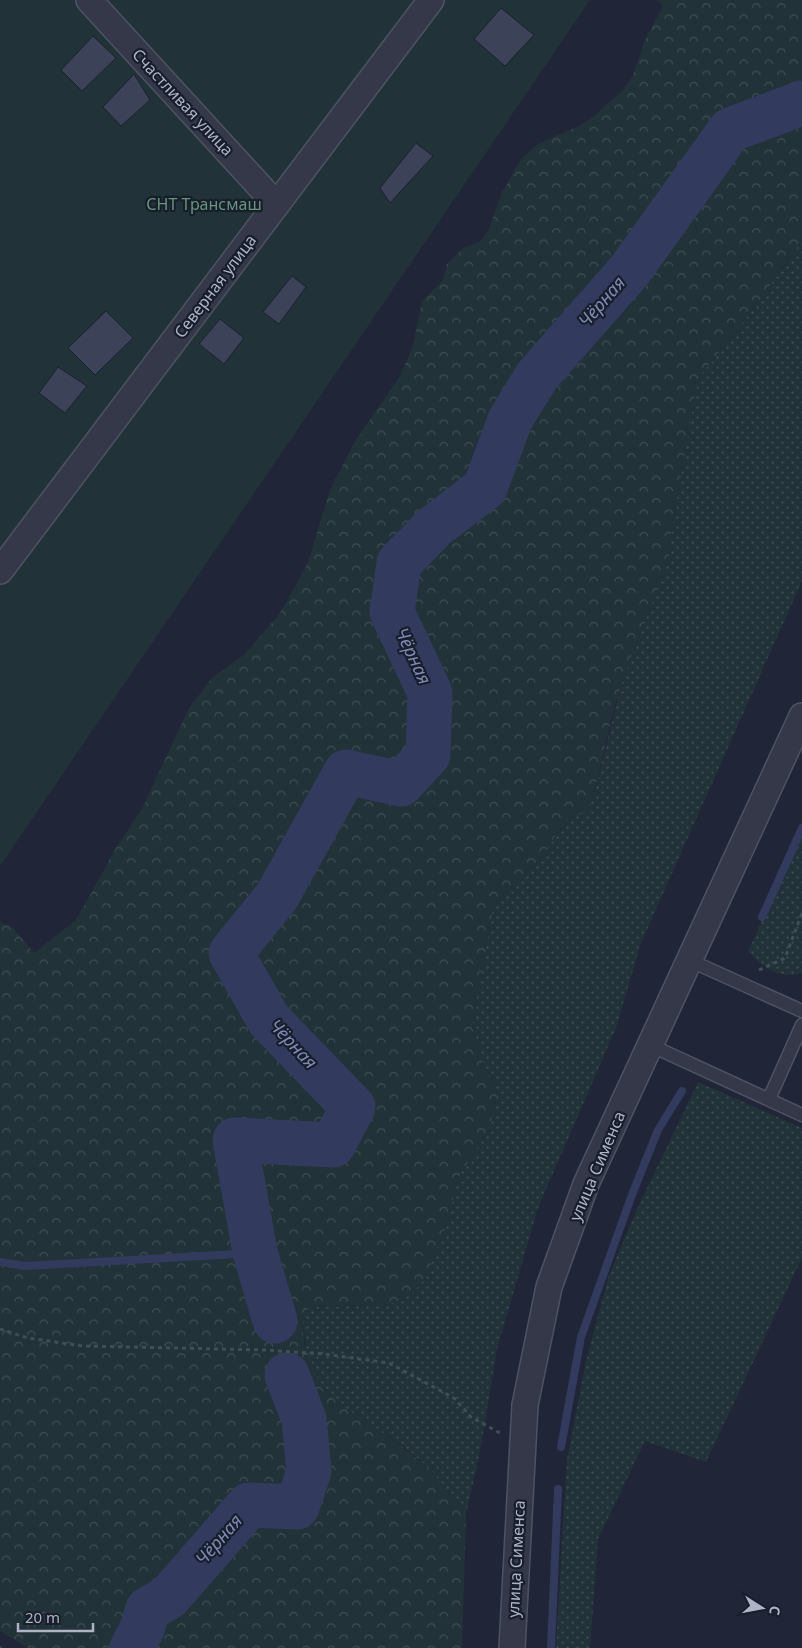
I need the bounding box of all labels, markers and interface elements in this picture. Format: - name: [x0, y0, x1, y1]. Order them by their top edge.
- street label: Счастливая улица: [128, 44, 238, 160]
- park label: СНТ Трансмаш: [146, 193, 262, 215]
- street label: Северная улица: [169, 230, 261, 342]
- water label: Чёрная: [573, 271, 630, 332]
- water label: Чёрная: [390, 623, 437, 688]
- water label: Чёрная: [264, 1013, 323, 1073]
- street label: улица Сименса: [564, 1108, 630, 1224]
- street label: улица Сименса: [502, 1500, 530, 1618]
- water label: Чёрная: [190, 1509, 247, 1570]
- north arrow: [737, 1583, 787, 1633]
- scale bar: [18, 1600, 92, 1632]
- text: С: [765, 1604, 785, 1617]
- text: 20 m: [25, 1607, 60, 1627]

